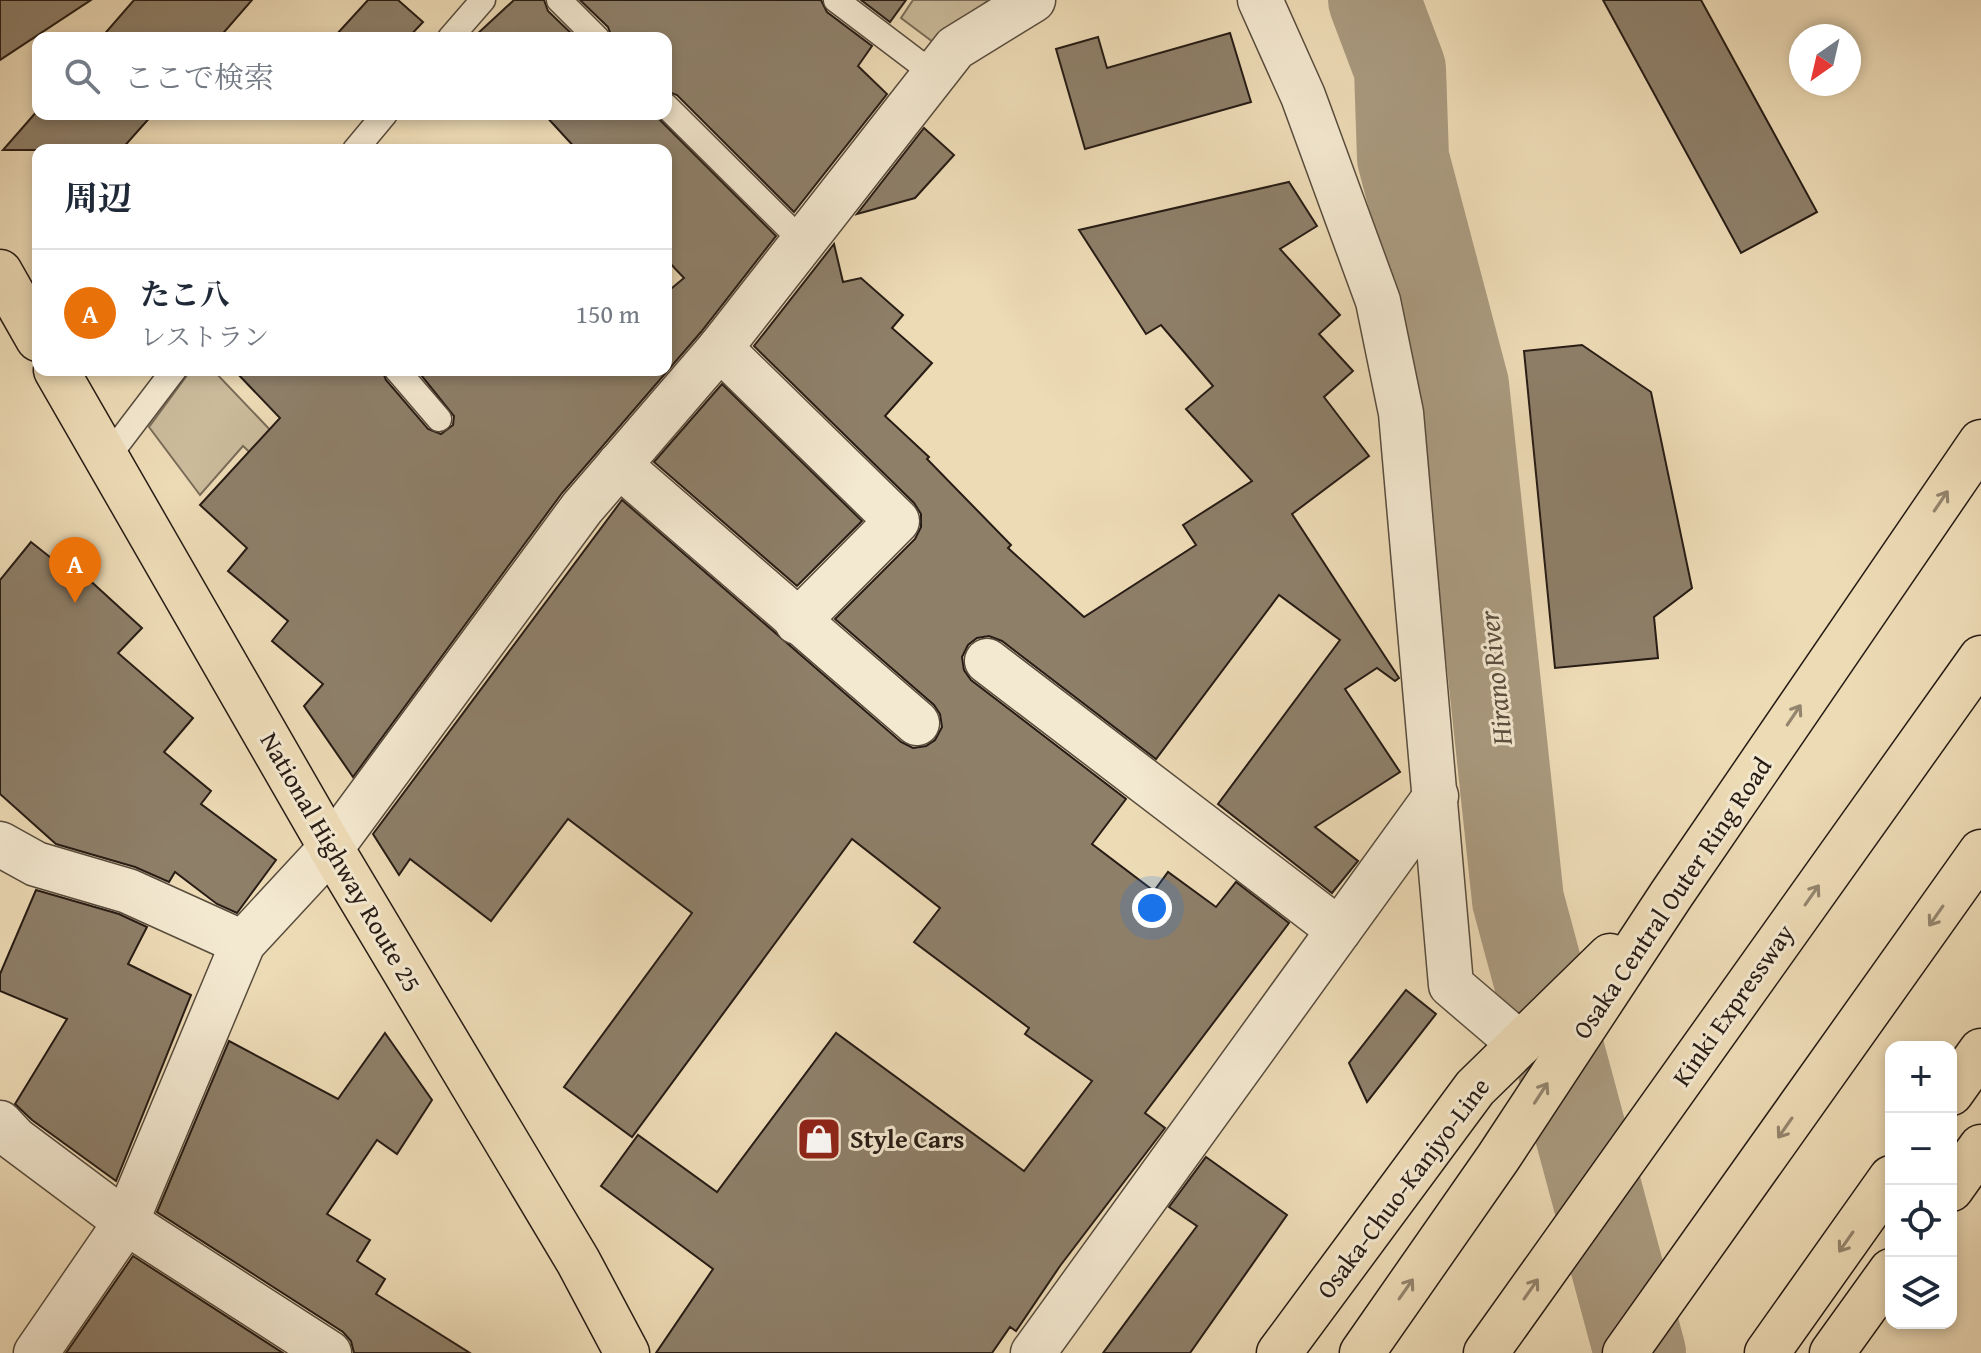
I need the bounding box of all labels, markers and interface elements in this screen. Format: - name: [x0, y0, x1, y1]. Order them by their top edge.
- north arrow: [1789, 24, 1861, 96]
- search box: [32, 32, 672, 120]
- icon: search: [60, 54, 104, 98]
- text: ここで検索: [124, 55, 274, 99]
- text: 周辺: [64, 173, 132, 222]
- text: たこ八: [140, 272, 230, 316]
- text: A: [82, 294, 98, 333]
- text: 150 m: [575, 294, 640, 333]
- text: レストラン: [140, 317, 269, 356]
- one-way arrow: [1933, 490, 1949, 512]
- pin: A: [49, 537, 101, 603]
- water label: Hirano River: [1467, 607, 1522, 748]
- one-way arrow: [1786, 705, 1802, 727]
- street label: National Highway Route 25: [251, 724, 432, 999]
- street label: Osaka Central Outer Ring Road: [1562, 749, 1781, 1047]
- one-way arrow: [1804, 885, 1820, 907]
- your location: [1132, 888, 1172, 928]
- one-way arrow: [1928, 904, 1944, 926]
- street label: Kinki Expressway: [1662, 916, 1803, 1094]
- map controls: [1885, 1041, 1957, 1329]
- button: +: [1885, 1041, 1957, 1113]
- street label: Osaka-Chuo-Kanjyo-Line: [1306, 1069, 1499, 1307]
- one-way arrow: [1533, 1083, 1549, 1105]
- button: −: [1885, 1113, 1957, 1185]
- shop icon: Style Cars: [795, 1115, 843, 1163]
- one-way arrow: [1777, 1116, 1793, 1138]
- place label: Style Cars: [850, 1119, 965, 1158]
- button: locate: [1885, 1185, 1957, 1257]
- one-way arrow: [1838, 1230, 1854, 1252]
- button: layers: [1885, 1257, 1957, 1329]
- one-way arrow: [1398, 1279, 1414, 1301]
- one-way arrow: [1523, 1279, 1539, 1301]

